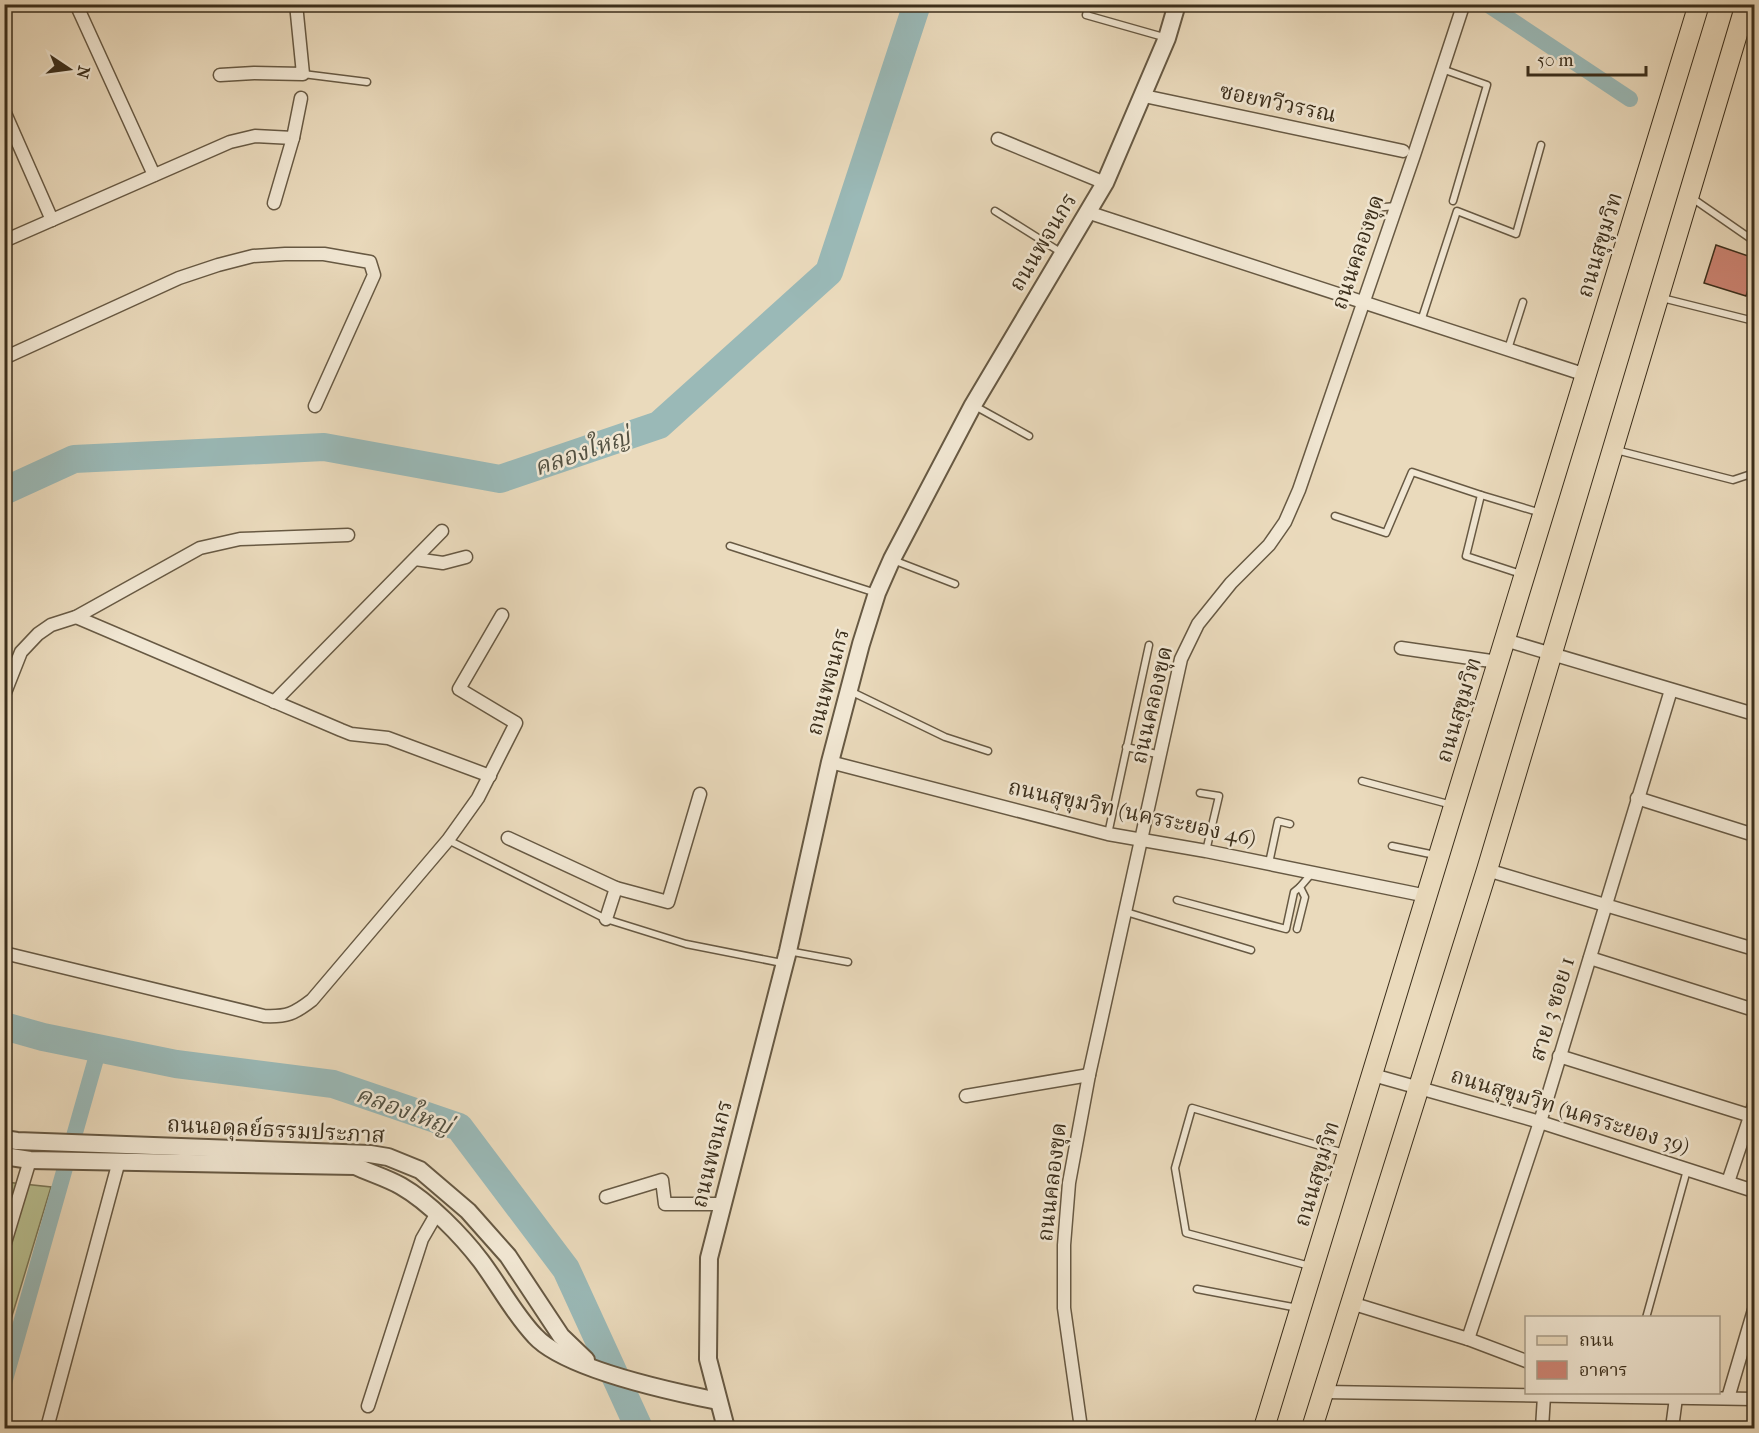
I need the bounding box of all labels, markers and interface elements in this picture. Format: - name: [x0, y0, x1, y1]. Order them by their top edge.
- north arrow: [39, 39, 99, 99]
- scale bar: [1528, 39, 1646, 77]
- text: 50 m: [1537, 50, 1574, 71]
- text: N: [72, 64, 94, 81]
- street label: ซอยทวีวรรณ: [1217, 78, 1339, 128]
- street label: ถนนพจนกร: [1004, 188, 1082, 296]
- street label: ถนนสุขุมวิท: [1572, 189, 1629, 301]
- street label: ถนนคลองขุด: [1326, 191, 1391, 313]
- water label: คลองใหญ่: [529, 419, 637, 482]
- street label: ถนนพจนกร: [801, 626, 855, 738]
- street label: ถนนคลองขุด: [1126, 644, 1179, 767]
- street label: ถนนสุขุมวิท: [1431, 654, 1488, 766]
- street label: ถนนสุขุมวิท (นครระยอง 46): [1005, 774, 1258, 853]
- street label: สาย 3 ซอย 1: [1524, 954, 1580, 1064]
- street label: ถนนสุขุมวิท (นครระยอง 39): [1447, 1062, 1693, 1161]
- water label: คลองใหญ่: [352, 1077, 460, 1141]
- street label: ถนนพจนกร: [686, 1098, 738, 1210]
- street label: ถนนอดุลย์ธรรมประภาส: [166, 1111, 386, 1150]
- street label: ถนนสุขุมวิท: [1289, 1118, 1346, 1230]
- street label: ถนนคลองขุด: [1032, 1121, 1073, 1243]
- legend: [1525, 1316, 1720, 1394]
- text: ถนน: [1579, 1330, 1614, 1351]
- text: อาคาร: [1579, 1360, 1628, 1381]

